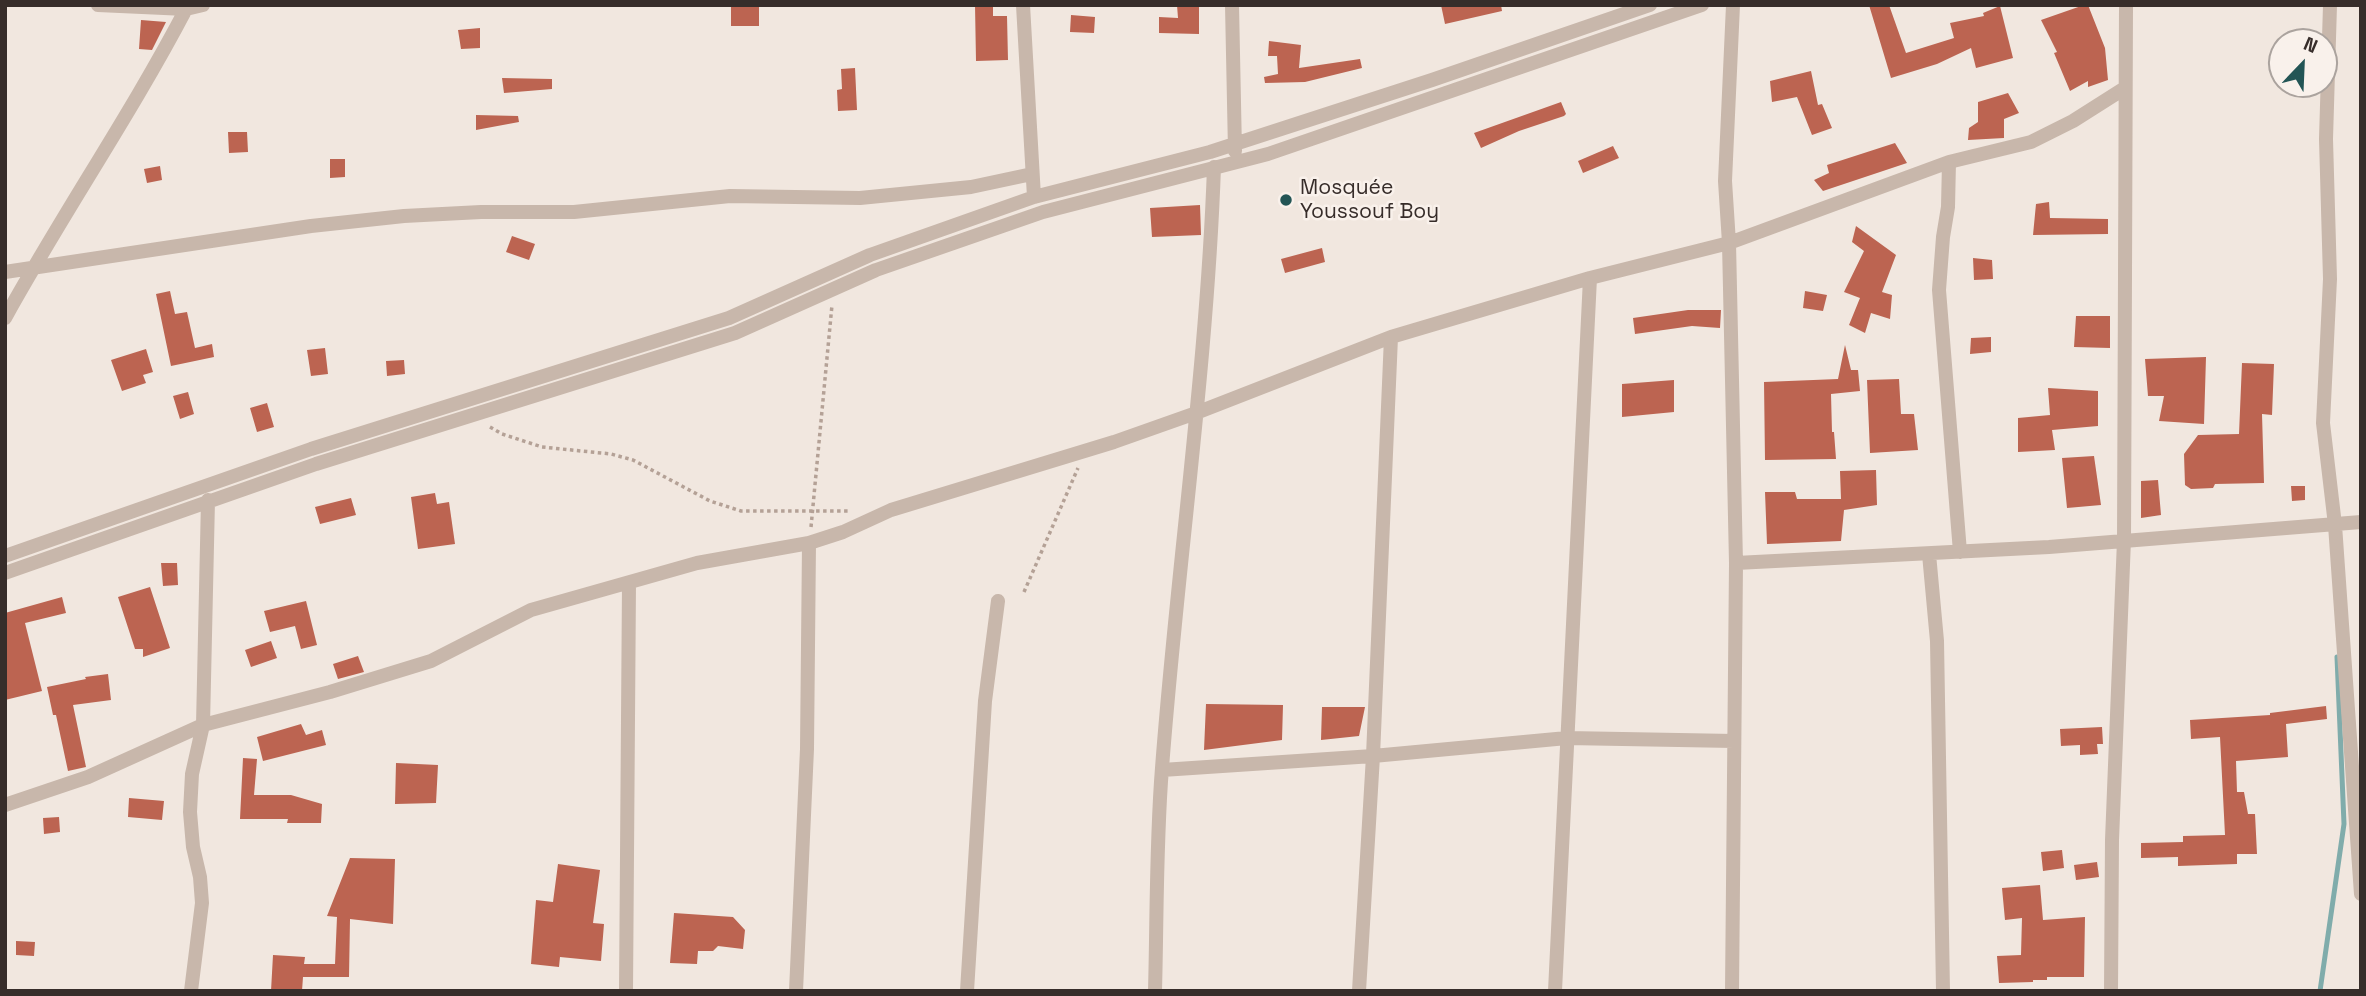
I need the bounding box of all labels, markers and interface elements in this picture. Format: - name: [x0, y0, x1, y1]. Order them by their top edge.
- north arrow: [2268, 28, 2338, 98]
- text: N: [2300, 31, 2321, 59]
- place label: Mosquée Youssouf Boy: [1300, 175, 1439, 225]
- marker: Mosquée Youssouf Boy: [1278, 192, 1294, 208]

